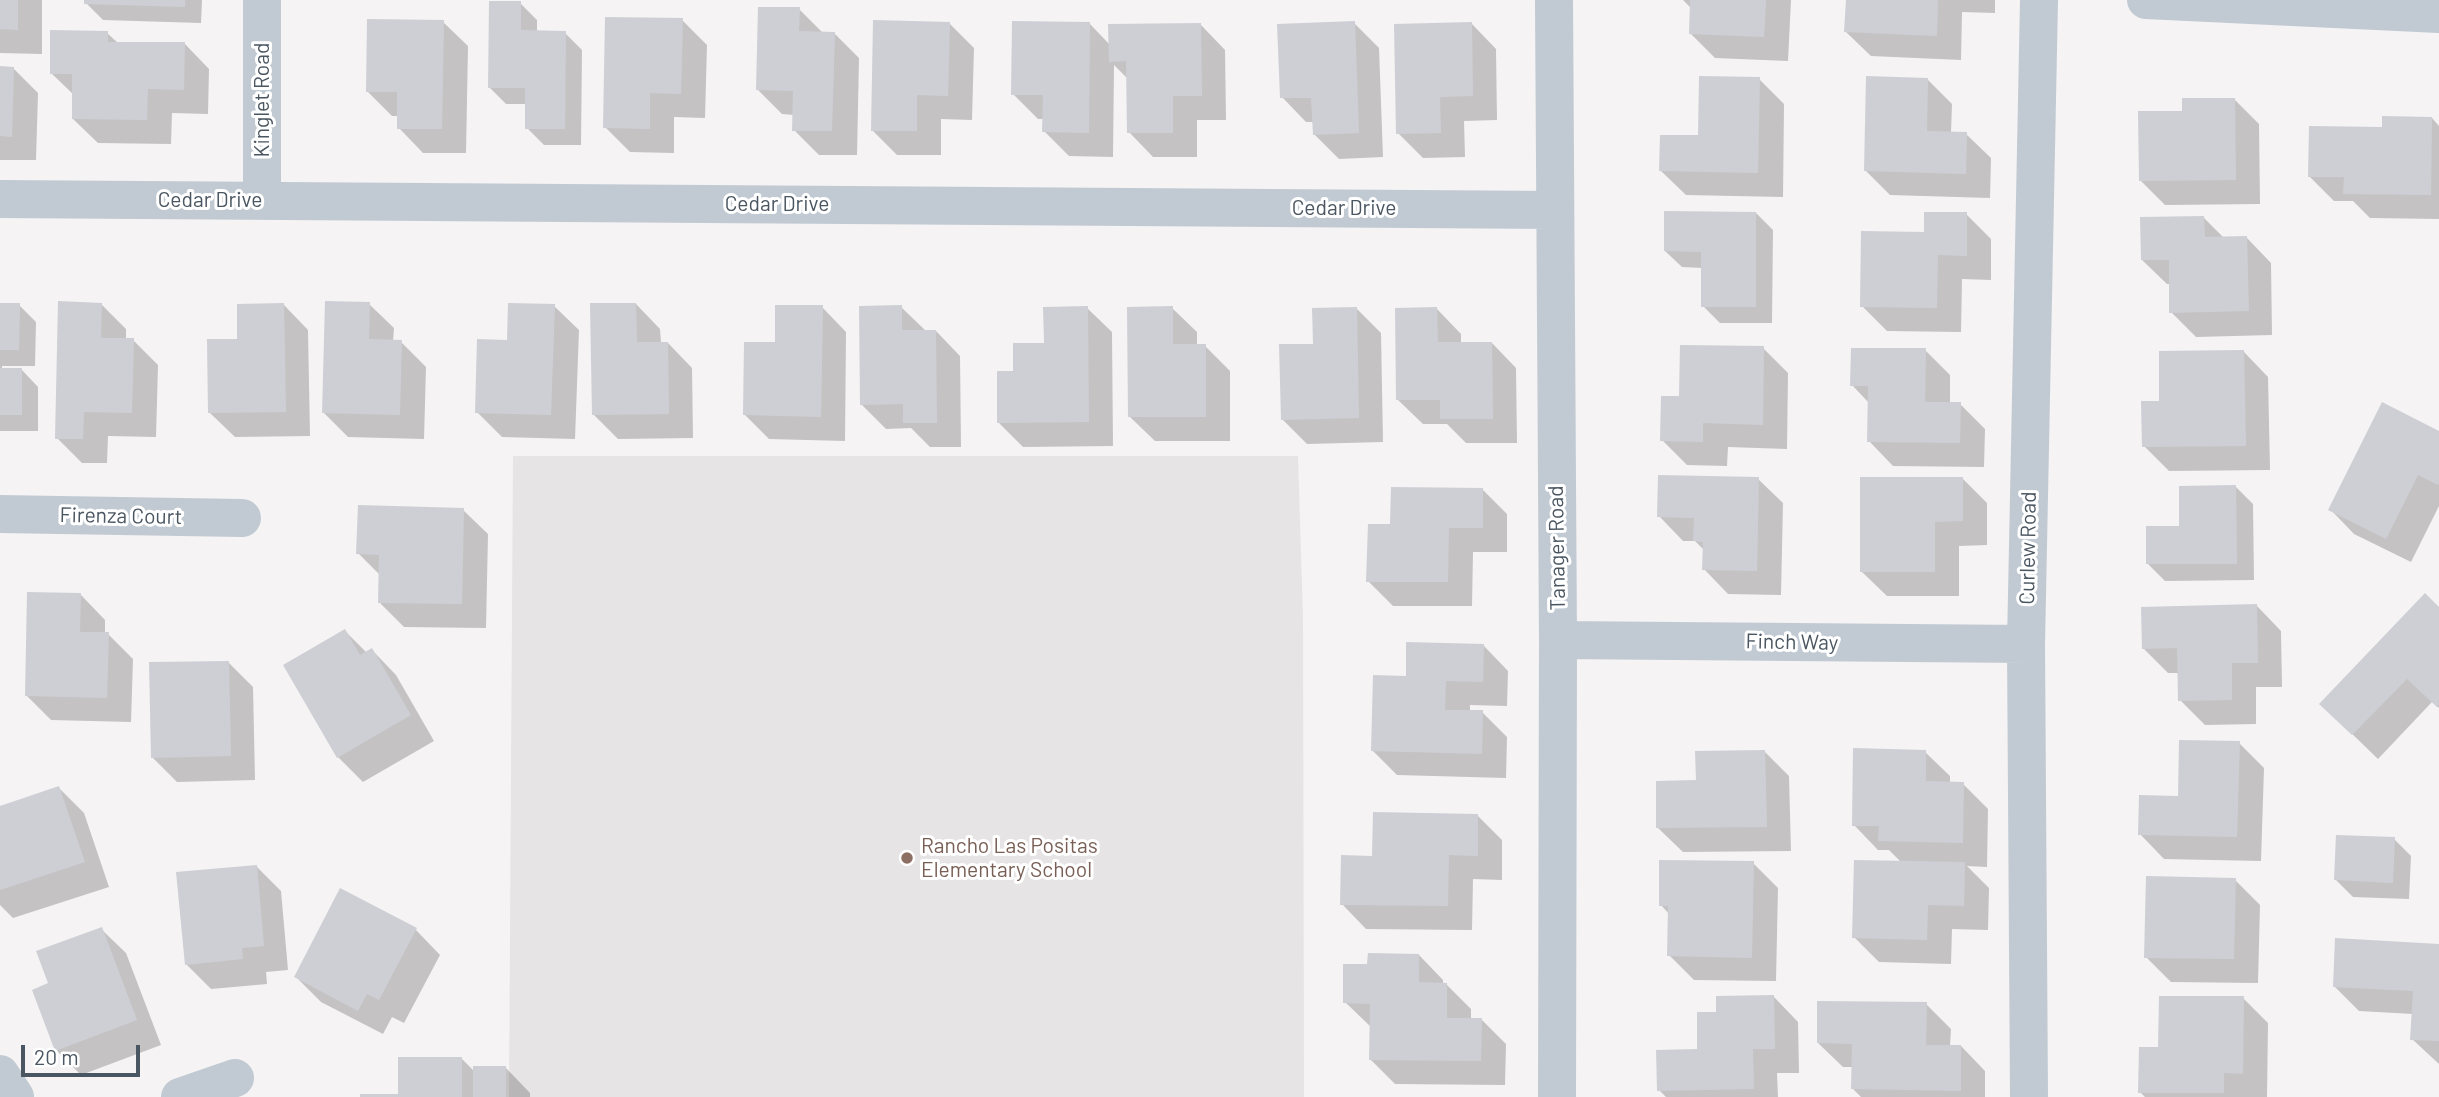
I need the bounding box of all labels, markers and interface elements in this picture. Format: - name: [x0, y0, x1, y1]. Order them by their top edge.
- street label: Kinglet Road: [249, 43, 275, 157]
- street label: Cedar Drive: [158, 187, 262, 213]
- street label: Cedar Drive: [725, 191, 829, 217]
- street label: Cedar Drive: [1292, 195, 1396, 221]
- street label: Tanager Road: [1543, 485, 1571, 611]
- street label: Curlew Road: [2014, 491, 2042, 605]
- street label: Firenza Court: [59, 502, 183, 530]
- street label: Finch Way: [1745, 629, 1839, 655]
- place label: Rancho Las Positas Elementary School: [921, 833, 1098, 883]
- marker: Rancho Las Positas Elementary School: [899, 850, 915, 866]
- scale bar: [24, 1030, 144, 1074]
- text: 20 m: [34, 1044, 79, 1069]

